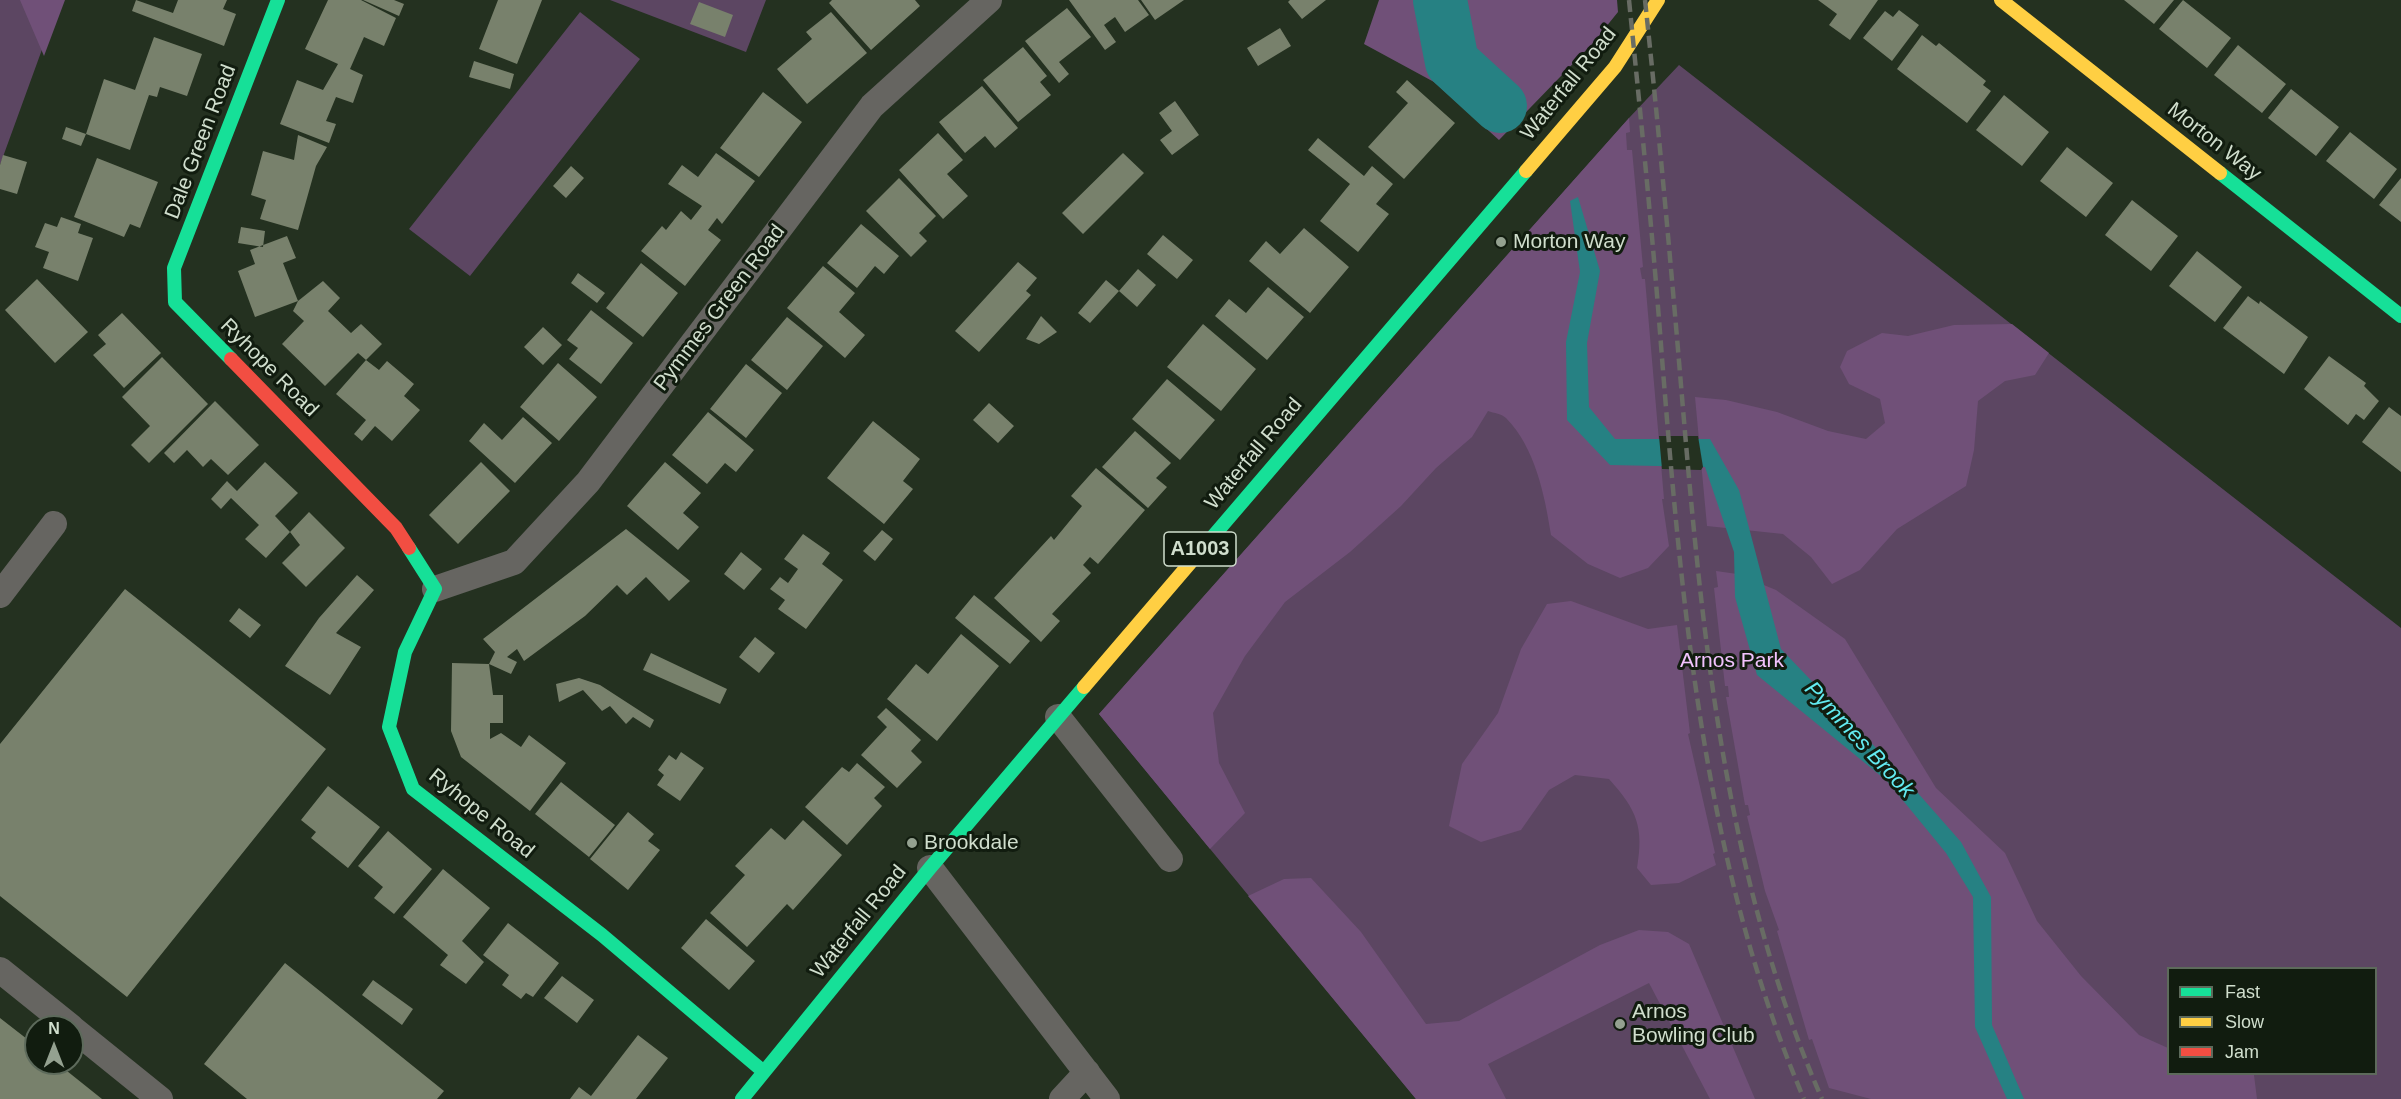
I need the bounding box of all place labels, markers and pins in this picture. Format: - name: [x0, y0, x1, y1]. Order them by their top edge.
- place label: Morton Way: [1513, 229, 1625, 255]
- marker: Morton Way: [1494, 235, 1508, 249]
- place label: Brookdale: [924, 830, 1019, 856]
- marker: Brookdale: [905, 836, 919, 850]
- place label: Arnos Bowling Club: [1632, 999, 1755, 1049]
- marker: Arnos Bowling Club: [1613, 1017, 1627, 1031]

